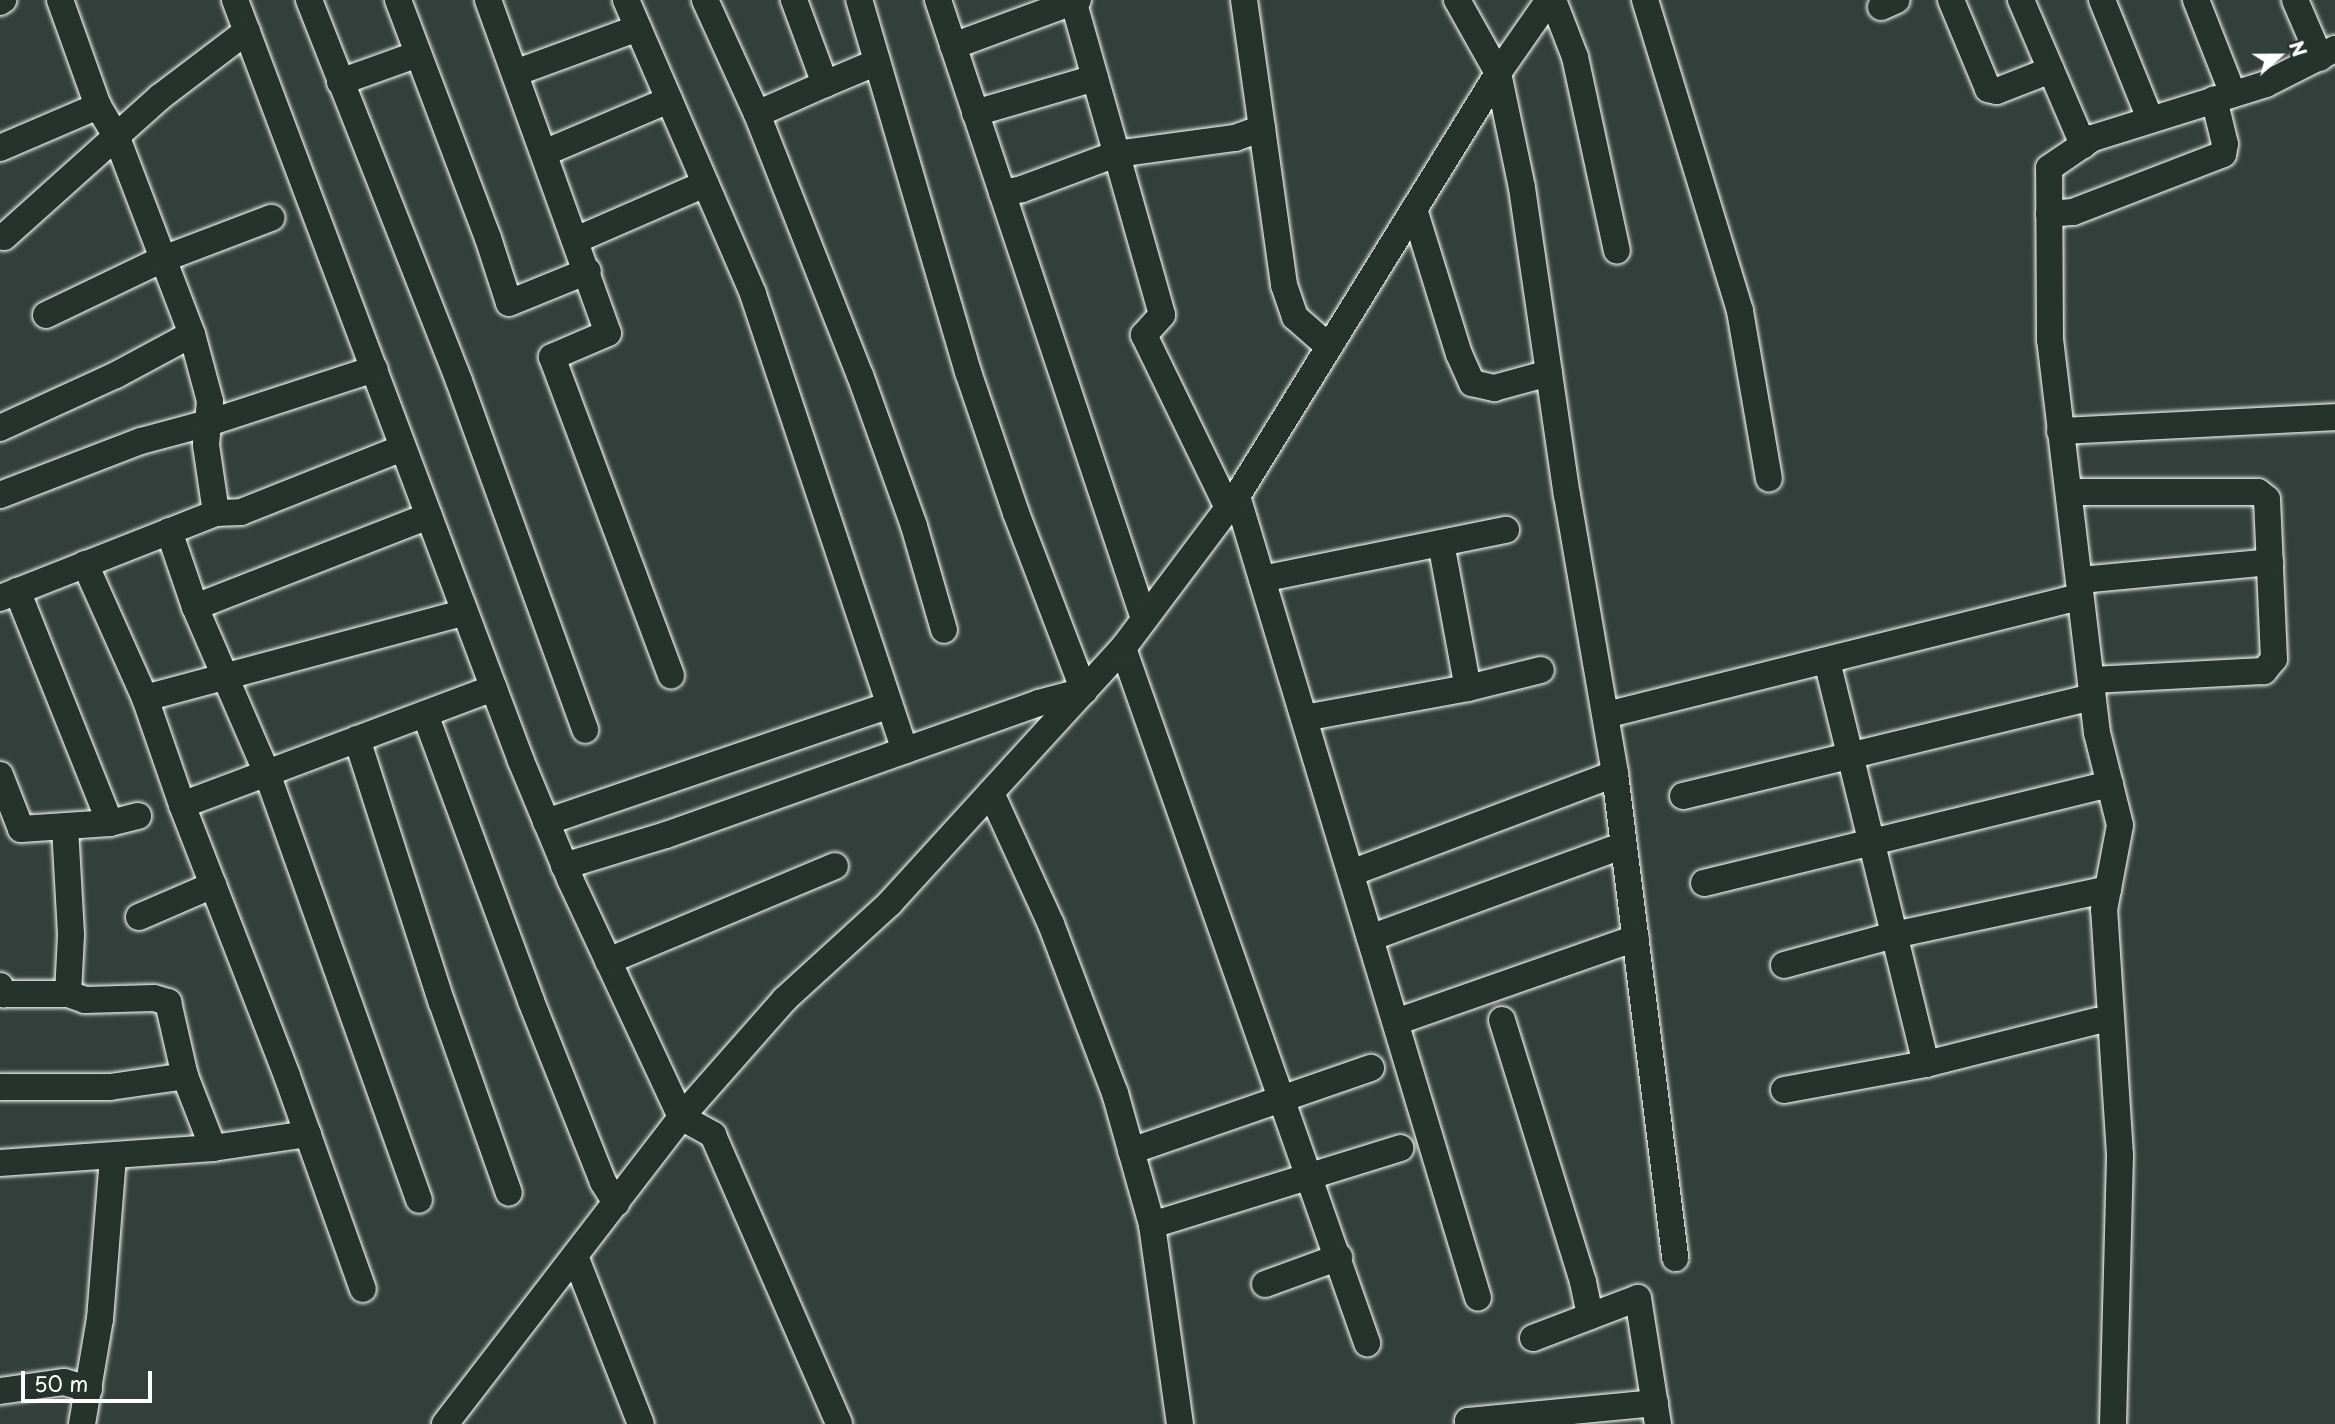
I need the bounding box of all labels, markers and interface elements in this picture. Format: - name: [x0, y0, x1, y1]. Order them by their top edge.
- north arrow: [2244, 21, 2314, 91]
- text: N: [2283, 36, 2314, 61]
- scale bar: [24, 1358, 156, 1402]
- text: 50 m: [34, 1367, 88, 1399]

